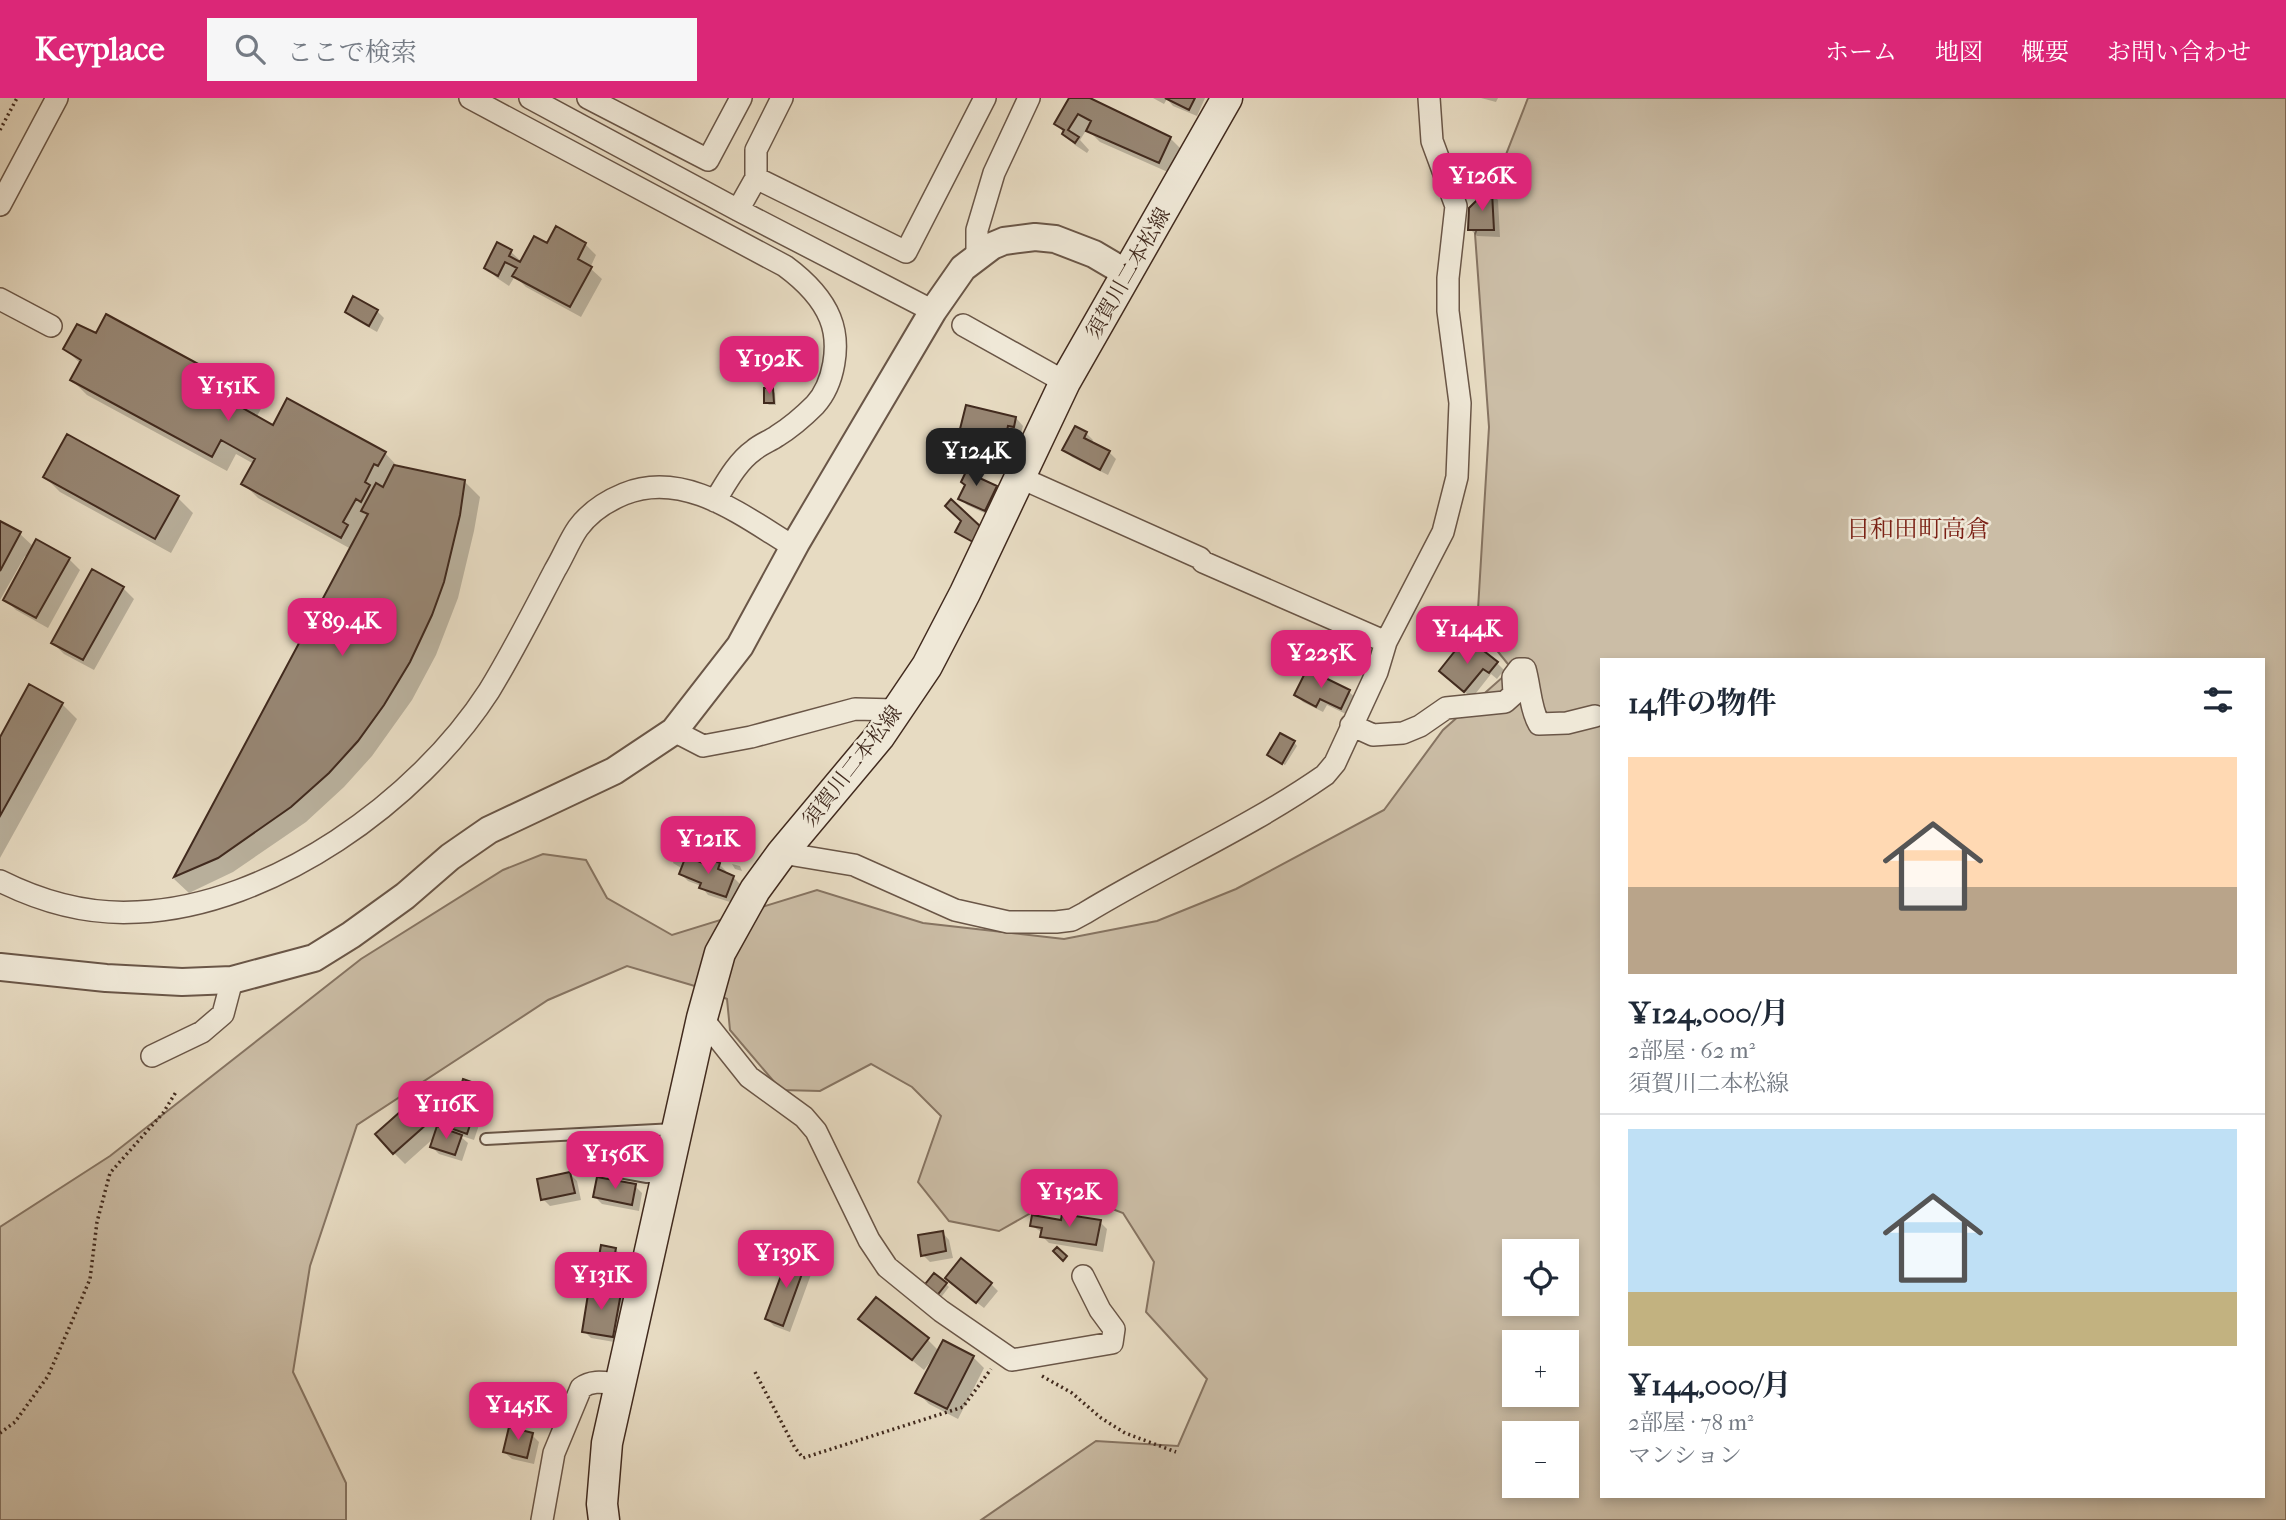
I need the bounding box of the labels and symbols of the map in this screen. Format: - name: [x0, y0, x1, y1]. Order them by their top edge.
- pin: ¥126K: [1433, 153, 1531, 213]
- street label: 須賀川二本松線: [1081, 203, 1175, 343]
- pin: ¥192K: [720, 336, 818, 396]
- pin: ¥151K: [179, 364, 277, 423]
- pin: ¥124K: [927, 428, 1025, 488]
- district label: 日和田町高倉: [1846, 515, 1990, 543]
- pin: ¥89.4K: [285, 598, 399, 658]
- pin: ¥144K: [1418, 606, 1516, 666]
- pin: ¥225K: [1272, 630, 1370, 690]
- street label: 須賀川二本松線: [797, 701, 907, 831]
- pin: ¥121K: [659, 816, 757, 876]
- pin: ¥116K: [397, 1082, 495, 1141]
- pin: ¥156K: [566, 1132, 664, 1191]
- pin: ¥152K: [1020, 1170, 1118, 1229]
- pin: ¥139K: [737, 1230, 835, 1290]
- pin: ¥131K: [552, 1252, 650, 1312]
- pin: ¥145K: [469, 1382, 567, 1442]

